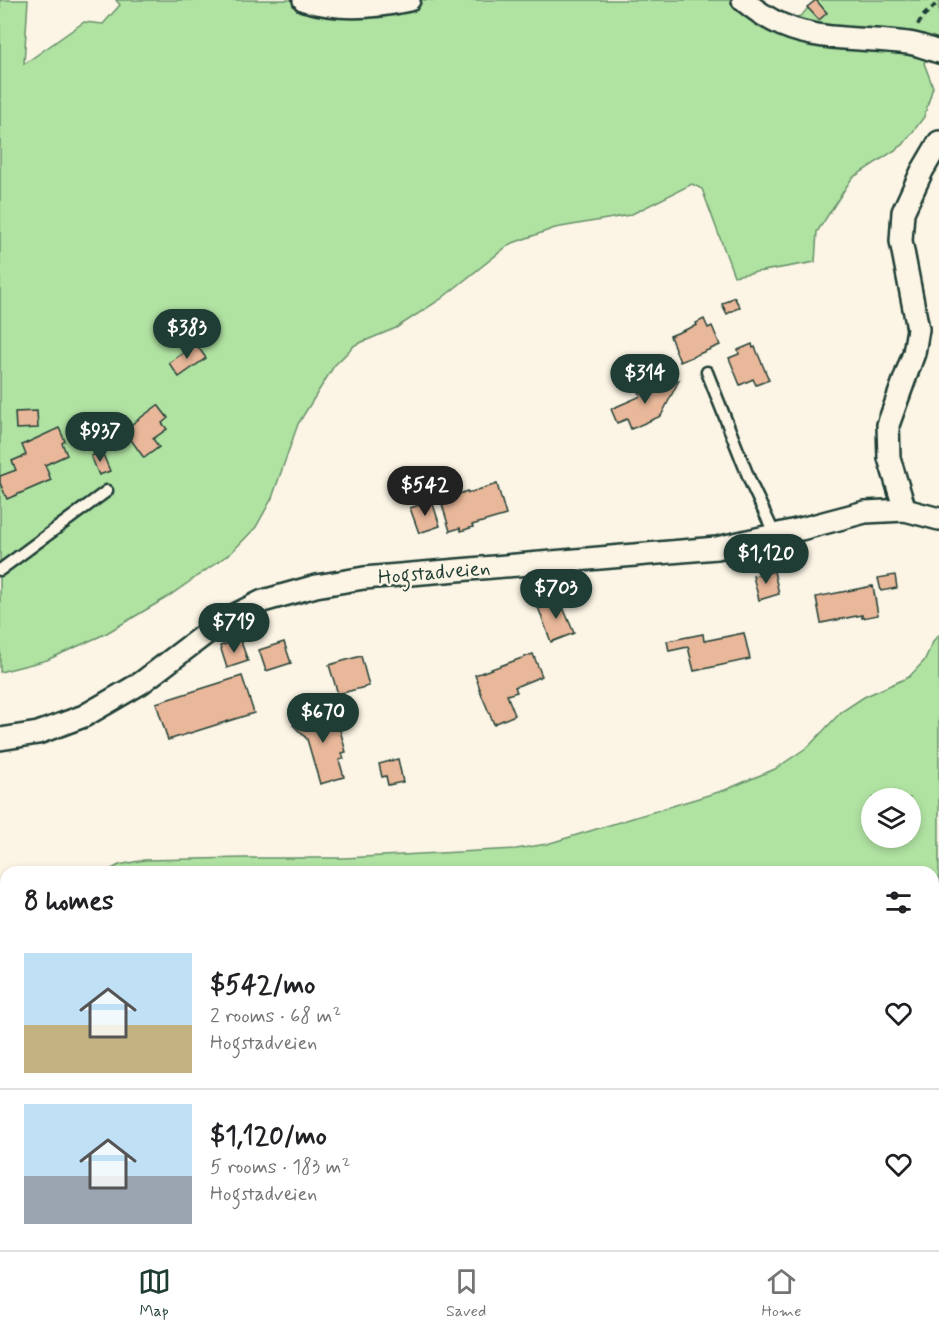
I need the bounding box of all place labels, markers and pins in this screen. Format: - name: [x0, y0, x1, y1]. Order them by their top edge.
- pin: $383: [151, 309, 223, 360]
- pin: $314: [609, 354, 681, 405]
- pin: $937: [64, 412, 136, 463]
- pin: $542: [389, 466, 461, 517]
- pin: $1,120: [717, 534, 815, 585]
- pin: $703: [520, 569, 592, 620]
- pin: $719: [198, 603, 270, 654]
- pin: $670: [287, 693, 359, 744]

